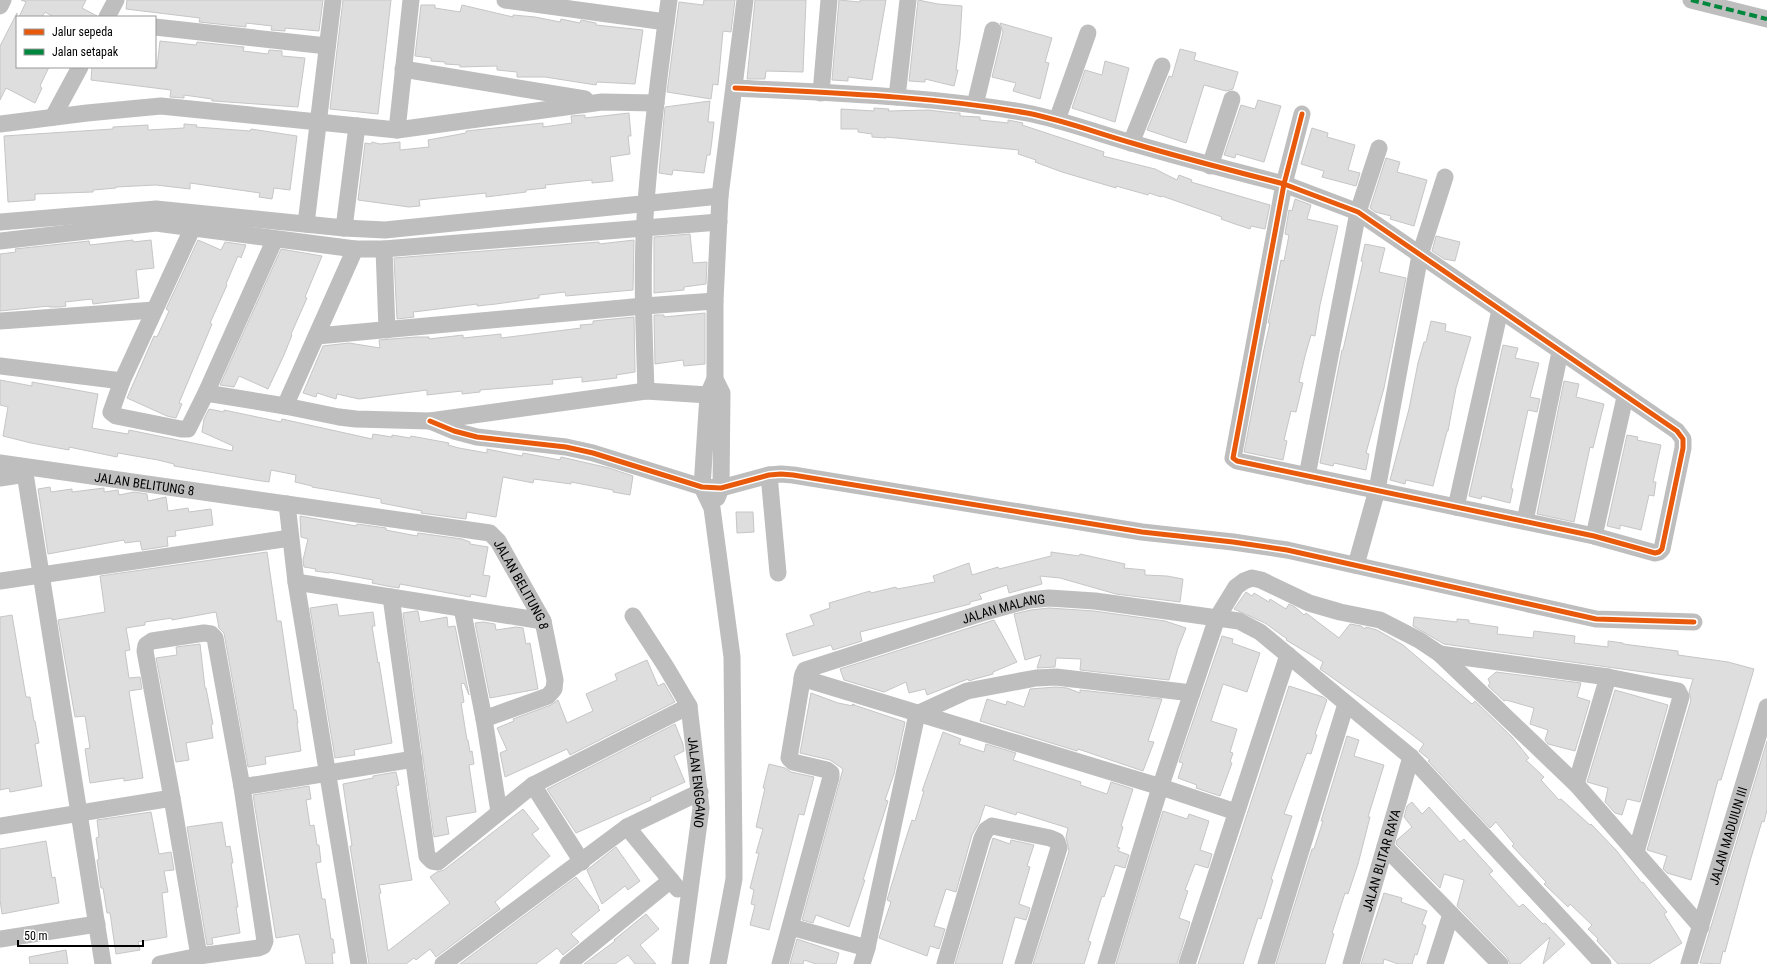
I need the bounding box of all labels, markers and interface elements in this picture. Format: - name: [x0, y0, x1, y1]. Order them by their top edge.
- legend: [16, 16, 156, 68]
- text: Jalur sepeda: [52, 25, 113, 39]
- text: Jalan setapak: [52, 45, 119, 59]
- street label: JALAN BELITUNG 8: [94, 470, 195, 499]
- street label: JALAN BELITUNG 8: [491, 537, 551, 631]
- street label: JALAN MALANG: [960, 591, 1046, 627]
- street label: JALAN ENGGANO: [685, 736, 708, 829]
- street label: JALAN MADUIUN III: [1706, 785, 1750, 887]
- street label: JALAN BLITAR RAYA: [1360, 807, 1404, 913]
- scale bar: [18, 922, 143, 948]
- text: 50 m: [24, 929, 48, 943]

